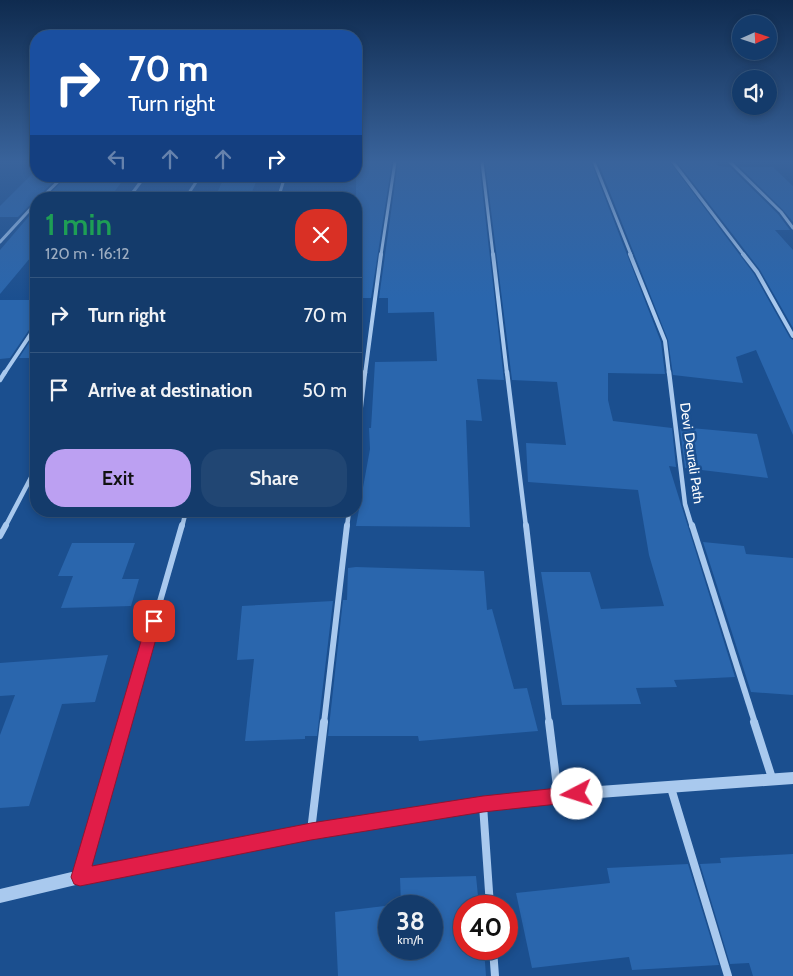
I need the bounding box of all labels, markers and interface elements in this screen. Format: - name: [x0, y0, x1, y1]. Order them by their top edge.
- north arrow: [732, 15, 778, 60]
- map controls: [732, 15, 777, 115]
- text: 70 m: [128, 47, 209, 90]
- icon: right: [45, 50, 110, 115]
- button: sound: [732, 70, 777, 115]
- text: Turn right: [128, 90, 215, 117]
- icon: left: [103, 145, 131, 173]
- icon: ahead: [156, 145, 184, 173]
- icon: ahead: [209, 145, 237, 173]
- icon: right: [262, 145, 290, 173]
- text: 1 min: [45, 206, 112, 243]
- button: close: [295, 209, 347, 261]
- text: 120 m · 16:12: [45, 244, 130, 263]
- icon: right: [45, 301, 73, 329]
- text: Turn right: [88, 304, 166, 327]
- text: 70 m: [303, 304, 347, 327]
- icon: arrive: [45, 376, 73, 404]
- text: Arrive at destination: [88, 379, 252, 402]
- text: 50 m: [303, 379, 347, 402]
- street label: Devi Deurali Path: [676, 401, 708, 505]
- button: Exit: [45, 449, 191, 507]
- button: Share: [201, 449, 347, 507]
- pin: [133, 600, 175, 642]
- icon: arrive: [140, 607, 168, 635]
- position arrow: [550, 767, 602, 819]
- speed limit sign: 40: [453, 895, 518, 960]
- text: 38: [396, 906, 425, 936]
- text: km/h: [397, 932, 424, 947]

